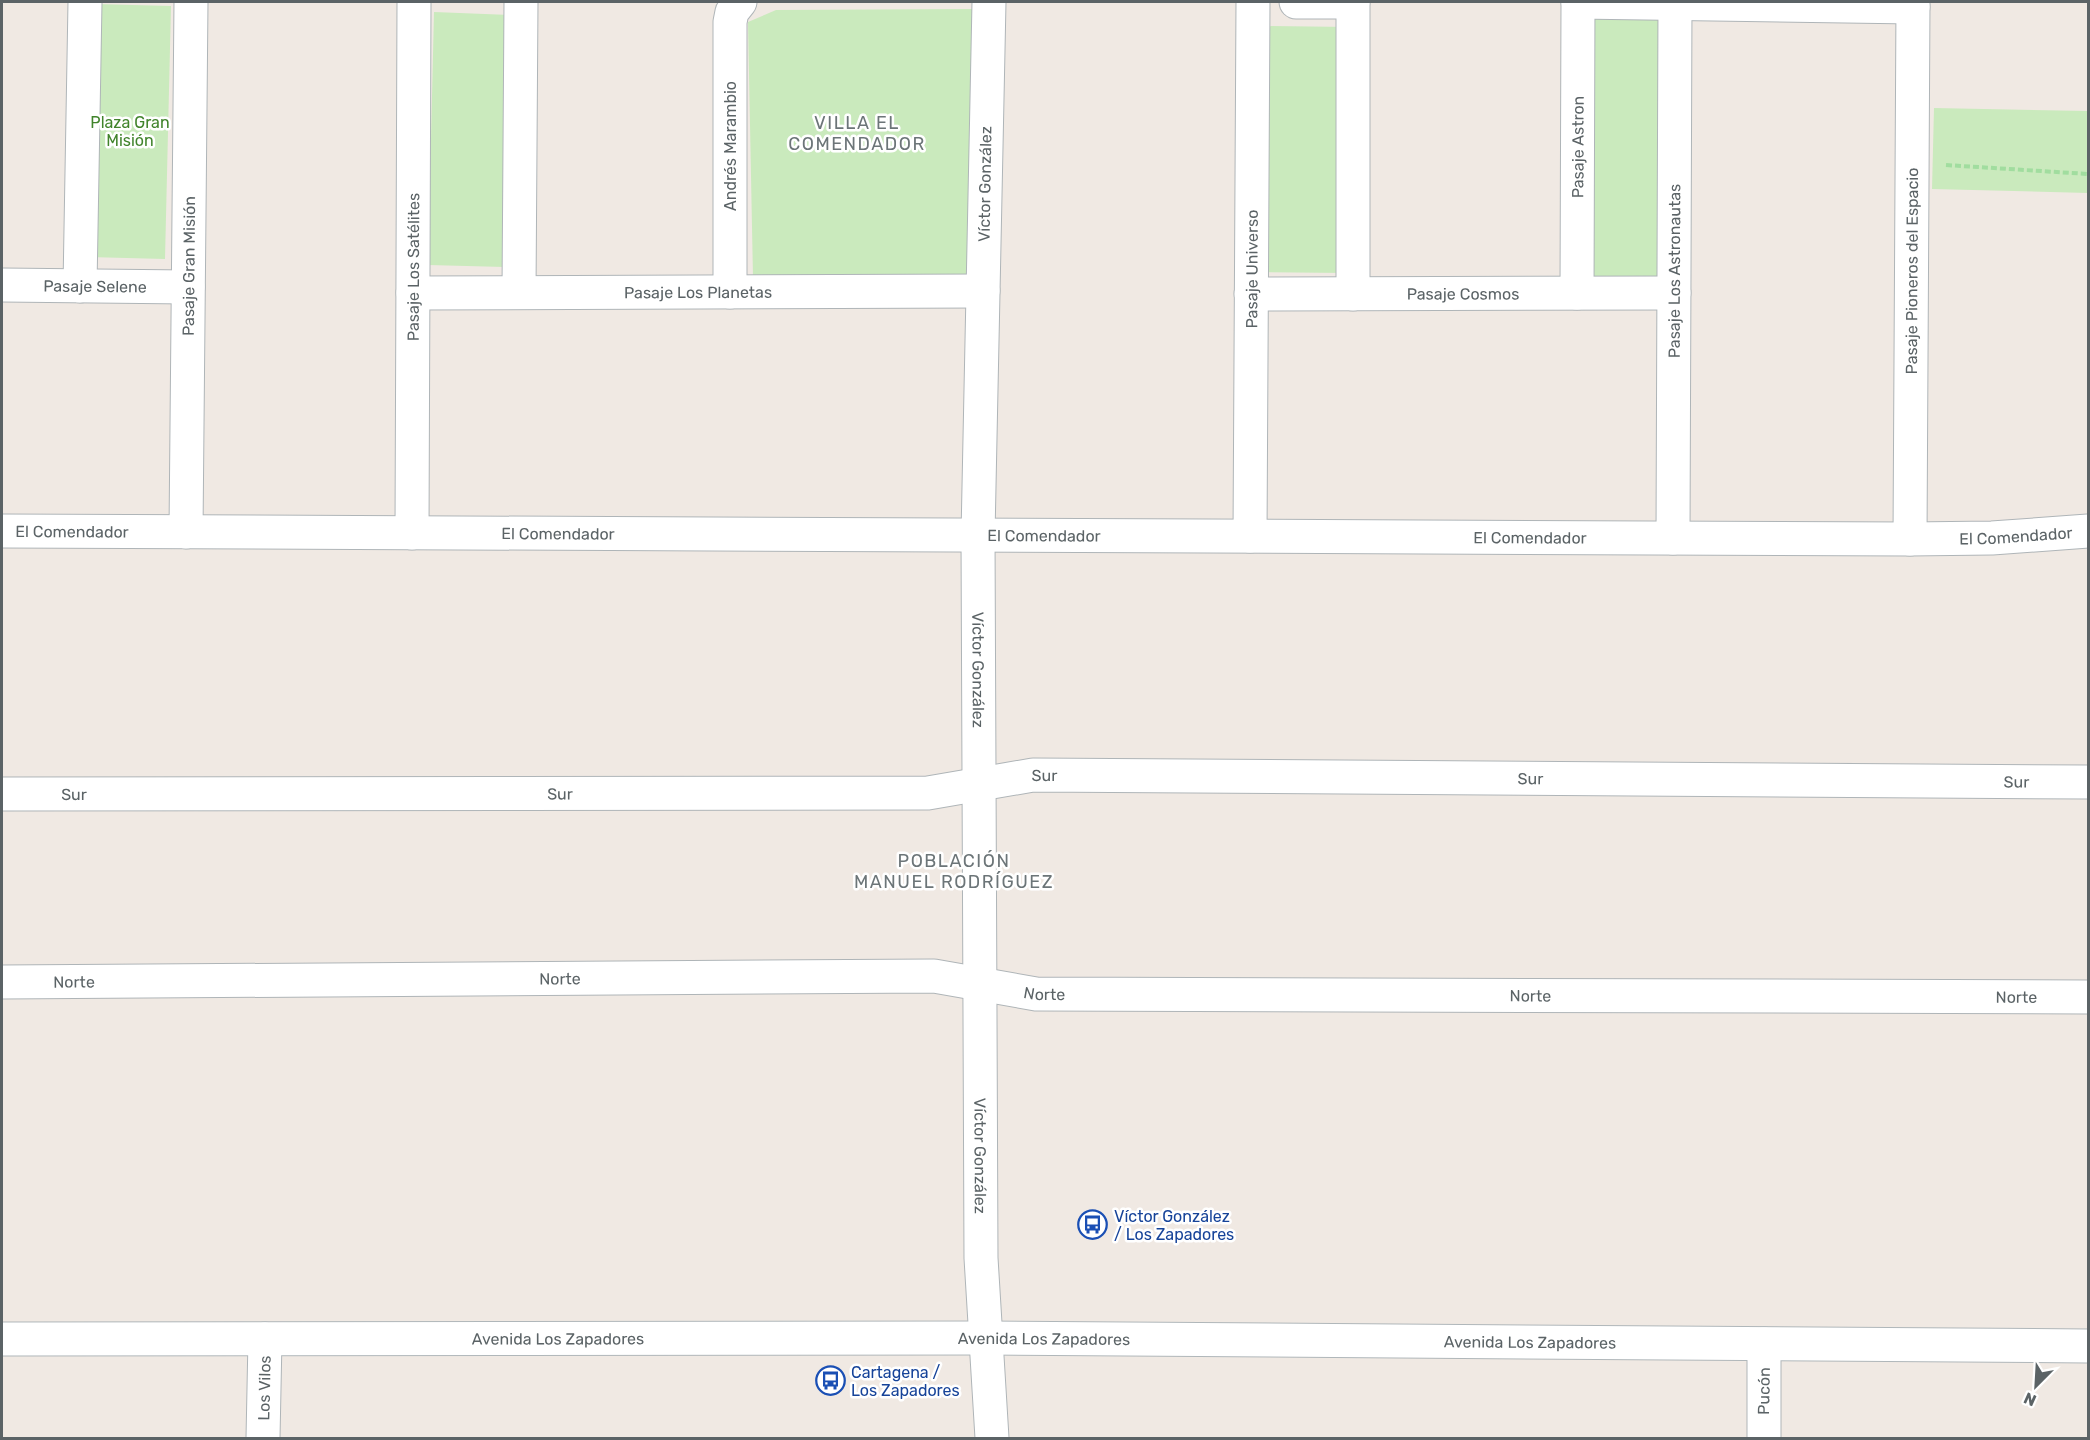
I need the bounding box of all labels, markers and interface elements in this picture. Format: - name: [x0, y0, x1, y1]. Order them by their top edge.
- street label: Andrés Marambio: [721, 81, 740, 211]
- street label: Pasaje Astron: [1568, 96, 1587, 198]
- district label: VILLA EL COMENDADOR: [788, 112, 926, 155]
- park label: Plaza Gran Misión: [90, 113, 170, 150]
- street label: Víctor González: [974, 126, 996, 242]
- street label: Pasaje Pioneros del Espacio: [1901, 168, 1922, 374]
- street label: Pasaje Los Astronautas: [1664, 184, 1684, 358]
- street label: Pasaje Los Satélites: [403, 193, 423, 341]
- street label: Pasaje Gran Misión: [178, 196, 199, 336]
- street label: Pasaje Universo: [1242, 209, 1261, 329]
- street label: Pasaje Selene: [43, 276, 147, 296]
- street label: Pasaje Los Planetas: [624, 282, 772, 302]
- street label: Pasaje Cosmos: [1407, 284, 1519, 303]
- street label: El Comendador: [15, 522, 129, 541]
- street label: El Comendador: [1959, 523, 2073, 548]
- street label: El Comendador: [501, 524, 615, 543]
- street label: El Comendador: [987, 526, 1101, 545]
- street label: El Comendador: [1473, 528, 1587, 547]
- street label: Víctor González: [969, 612, 988, 728]
- street label: Sur: [1032, 765, 1057, 785]
- street label: Sur: [1518, 769, 1543, 788]
- street label: Sur: [2004, 772, 2029, 791]
- street label: Sur: [61, 784, 87, 803]
- street label: Sur: [547, 784, 573, 803]
- district label: POBLACIÓN MANUEL RODRÍGUEZ: [854, 850, 1054, 893]
- street label: Norte: [539, 969, 581, 988]
- street label: Norte: [53, 972, 95, 991]
- street label: Norte: [1022, 982, 1065, 1004]
- street label: Norte: [1510, 986, 1551, 1005]
- street label: Norte: [1996, 987, 2037, 1006]
- street label: Víctor González: [971, 1098, 990, 1214]
- place label: Víctor González / Los Zapadores: [1114, 1207, 1234, 1244]
- bus stop icon: Víctor González / Los Zapadores: [1077, 1209, 1109, 1241]
- street label: Avenida Los Zapadores: [958, 1328, 1130, 1349]
- street label: Avenida Los Zapadores: [472, 1329, 644, 1348]
- street label: Avenida Los Zapadores: [1444, 1332, 1616, 1352]
- street label: Los Vilos: [254, 1355, 274, 1421]
- north arrow: [2006, 1356, 2066, 1416]
- place label: Cartagena / Los Zapadores: [851, 1363, 960, 1400]
- bus stop icon: Cartagena / Los Zapadores: [814, 1365, 846, 1397]
- street label: Pucón: [1754, 1367, 1774, 1415]
- text: N: [2021, 1388, 2039, 1410]

